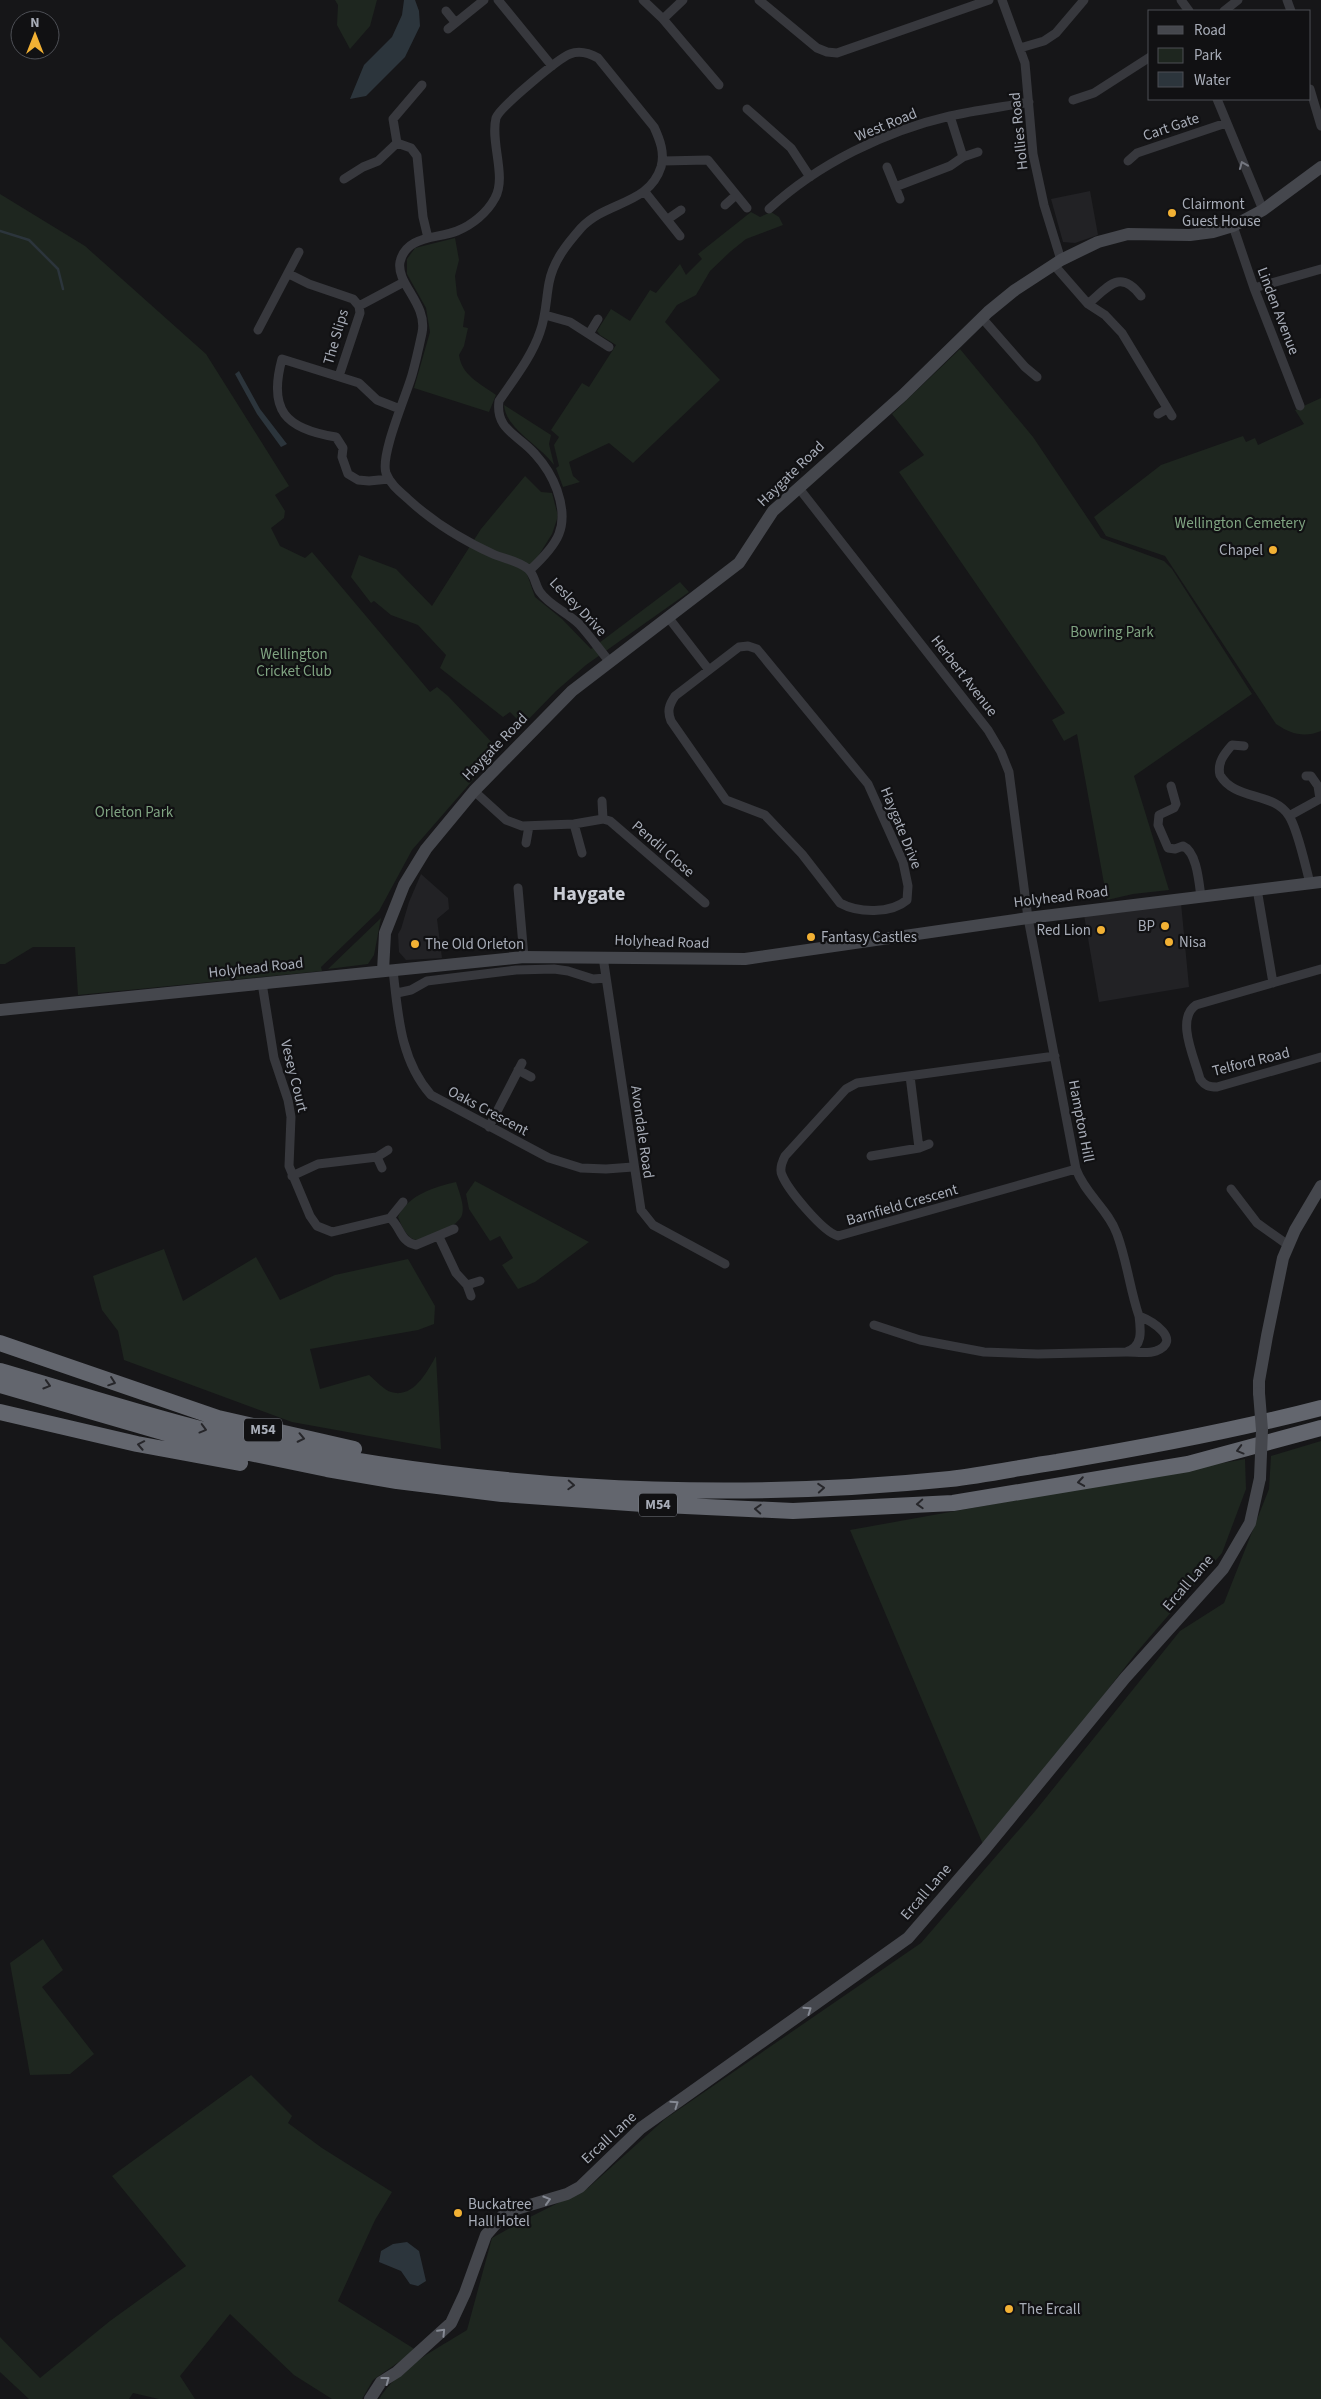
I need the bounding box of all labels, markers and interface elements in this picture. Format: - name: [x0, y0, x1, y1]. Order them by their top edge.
- north arrow: [10, 10, 60, 60]
- legend: [1148, 10, 1311, 100]
- text: N: [30, 13, 40, 33]
- text: Road: [1194, 20, 1226, 41]
- text: Park: [1194, 45, 1223, 66]
- text: Water: [1194, 70, 1231, 91]
- street label: Hollies Road: [1004, 91, 1034, 171]
- street label: West Road: [852, 103, 920, 147]
- street label: Cart Gate: [1140, 108, 1202, 146]
- one-way arrow: [1239, 161, 1250, 170]
- place label: Clairmont Guest House: [1182, 194, 1261, 232]
- marker: Clairmont Guest House: [1166, 207, 1178, 219]
- street label: Linden Avenue: [1252, 264, 1304, 358]
- street label: The Slips: [318, 307, 354, 367]
- street label: Haygate Road: [753, 436, 829, 512]
- park label: Wellington Cemetery: [1174, 513, 1306, 534]
- place label: Chapel: [1219, 540, 1263, 561]
- marker: Chapel: [1267, 544, 1279, 556]
- street label: Lesley Drive: [545, 573, 611, 641]
- park label: Bowring Park: [1070, 622, 1154, 643]
- street label: Herbert Avenue: [926, 631, 1002, 721]
- park label: Wellington Cricket Club: [256, 644, 332, 682]
- street label: Haygate Road: [457, 709, 533, 785]
- street label: Haygate Drive: [875, 784, 927, 872]
- park label: Orleton Park: [95, 802, 174, 823]
- street label: Pendil Close: [627, 816, 699, 882]
- district label: Haygate: [553, 880, 625, 908]
- street label: Holyhead Road: [1012, 881, 1110, 913]
- place label: BP: [1138, 916, 1155, 937]
- place label: Red Lion: [1037, 920, 1091, 941]
- marker: BP: [1159, 920, 1171, 932]
- marker: Red Lion: [1095, 924, 1107, 936]
- place label: Fantasy Castles: [821, 927, 917, 948]
- street label: Holyhead Road: [614, 930, 710, 954]
- marker: Fantasy Castles: [805, 931, 817, 943]
- place label: Nisa: [1179, 932, 1206, 953]
- place label: The Old Orleton: [425, 934, 524, 955]
- marker: Nisa: [1163, 936, 1175, 948]
- marker: The Old Orleton: [409, 938, 421, 950]
- street label: Holyhead Road: [208, 953, 304, 983]
- street label: Vesey Court: [275, 1038, 313, 1114]
- street label: Telford Road: [1210, 1042, 1292, 1082]
- street label: Hampton Hill: [1063, 1078, 1099, 1164]
- street label: Oaks Crescent: [444, 1081, 532, 1141]
- street label: Avondale Road: [625, 1084, 659, 1180]
- street label: Barnfield Crescent: [844, 1179, 960, 1231]
- one-way arrow: [107, 1376, 116, 1386]
- one-way arrow: [42, 1379, 50, 1389]
- road number: M54: [244, 1418, 282, 1442]
- one-way arrow: [198, 1423, 207, 1434]
- one-way arrow: [297, 1432, 306, 1442]
- one-way arrow: [136, 1440, 145, 1451]
- one-way arrow: [1236, 1444, 1245, 1455]
- one-way arrow: [1077, 1476, 1085, 1486]
- one-way arrow: [567, 1479, 575, 1490]
- one-way arrow: [817, 1483, 825, 1494]
- road number: M54: [639, 1494, 677, 1516]
- one-way arrow: [916, 1499, 924, 1510]
- one-way arrow: [754, 1504, 762, 1515]
- street label: Ercall Lane: [1158, 1550, 1218, 1616]
- street label: Ercall Lane: [896, 1859, 956, 1925]
- one-way arrow: [802, 2007, 811, 2016]
- one-way arrow: [669, 2101, 679, 2110]
- street label: Ercall Lane: [577, 2107, 641, 2169]
- place label: Buckatree Hall Hotel: [468, 2194, 531, 2232]
- one-way arrow: [542, 2196, 551, 2206]
- marker: Buckatree Hall Hotel: [452, 2207, 464, 2219]
- place label: The Ercall: [1019, 2299, 1081, 2320]
- marker: The Ercall: [1003, 2303, 1015, 2315]
- one-way arrow: [436, 2329, 445, 2338]
- one-way arrow: [380, 2377, 390, 2386]

